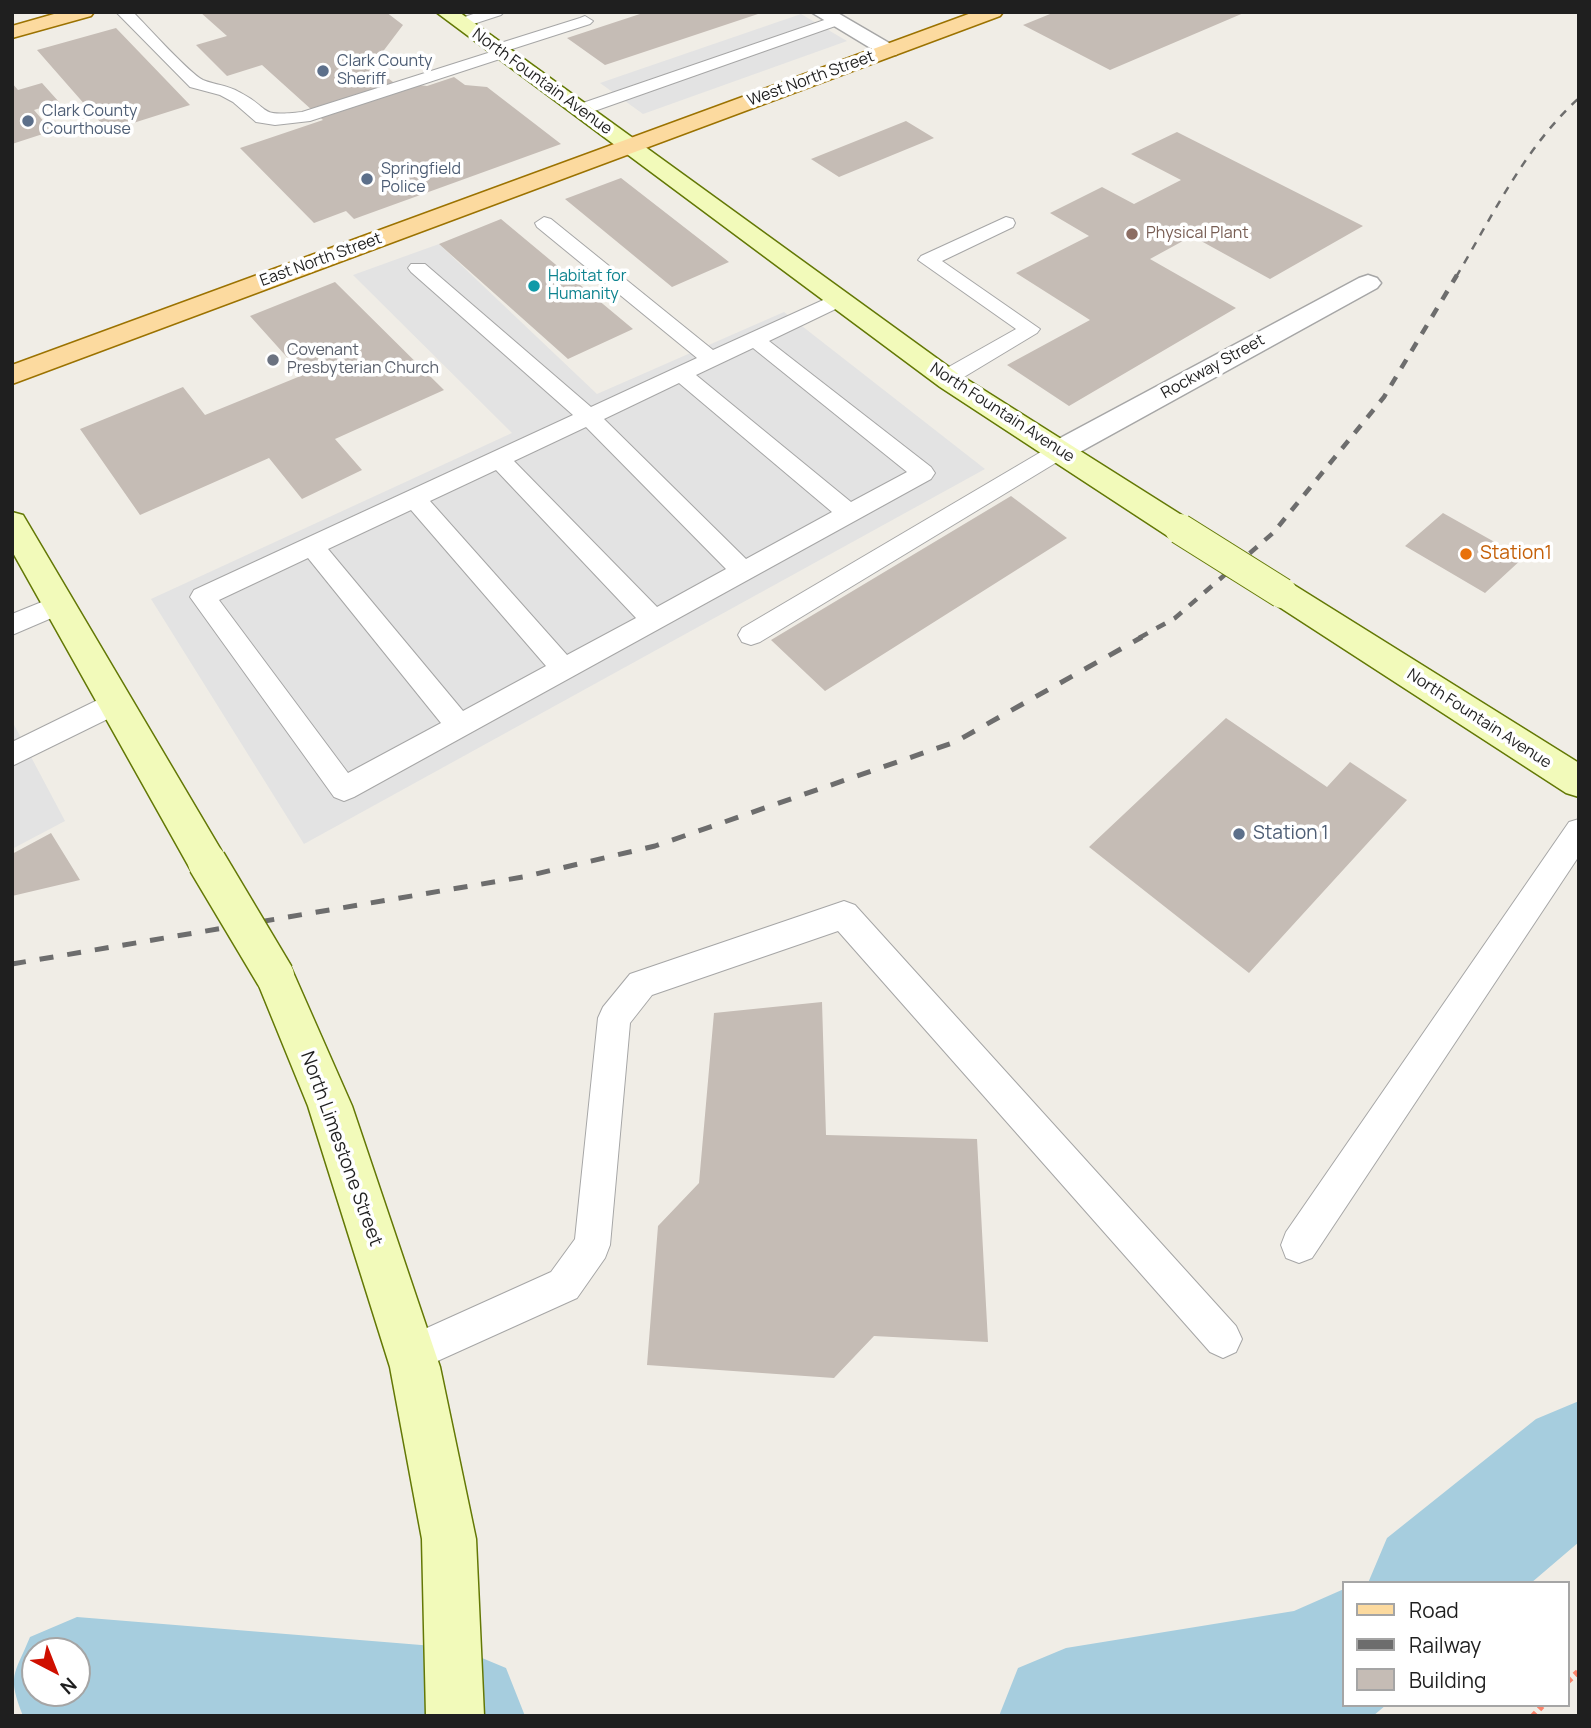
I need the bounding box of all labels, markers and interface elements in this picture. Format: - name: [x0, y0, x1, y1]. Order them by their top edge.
- street label: North Fountain Avenue: [468, 25, 616, 139]
- street label: West North Street: [745, 47, 877, 111]
- place label: Clark County Sheriff: [337, 52, 433, 90]
- marker: Clark County Sheriff: [315, 63, 331, 79]
- place label: Clark County Courthouse: [42, 102, 138, 140]
- marker: Clark County Courthouse: [20, 113, 36, 129]
- place label: Springfield Police: [381, 160, 461, 198]
- marker: Springfield Police: [359, 171, 375, 187]
- place label: Physical Plant: [1146, 224, 1249, 244]
- marker: Physical Plant: [1124, 226, 1140, 242]
- street label: East North Street: [257, 229, 385, 291]
- place label: Habitat for Humanity: [548, 267, 627, 305]
- marker: Habitat for Humanity: [526, 278, 542, 294]
- street label: Rockway Street: [1158, 331, 1268, 403]
- place label: Covenant Presbyterian Church: [287, 341, 439, 379]
- marker: Covenant Presbyterian Church: [265, 352, 281, 368]
- street label: North Fountain Avenue: [926, 359, 1078, 467]
- place label: Station1: [1480, 543, 1552, 565]
- marker: Station1: [1458, 546, 1474, 562]
- street label: North Fountain Avenue: [1403, 665, 1555, 773]
- place label: Station 1: [1253, 823, 1329, 845]
- marker: Station 1: [1231, 826, 1247, 842]
- street label: North Limestone Street: [295, 1049, 387, 1249]
- legend: [1342, 1581, 1570, 1707]
- text: Road: [1409, 1596, 1459, 1624]
- text: Railway: [1409, 1631, 1481, 1659]
- north arrow: [21, 1637, 91, 1707]
- text: Building: [1409, 1666, 1486, 1694]
- text: N: [55, 1672, 82, 1700]

